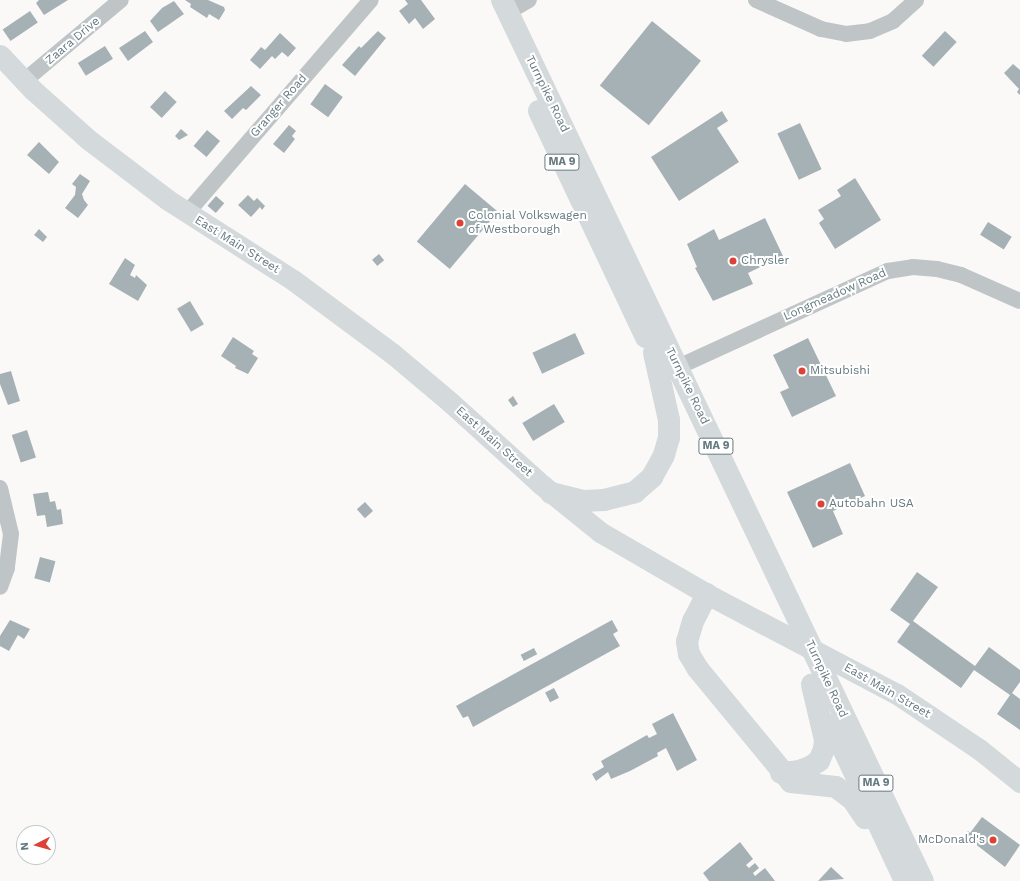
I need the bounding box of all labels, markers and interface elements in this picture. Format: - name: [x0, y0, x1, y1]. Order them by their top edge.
- street label: Zaara Drive: [43, 14, 103, 68]
- street label: Turnpike Road: [522, 53, 572, 135]
- street label: Granger Road: [248, 71, 310, 141]
- road number: MA 9: [544, 153, 580, 171]
- place label: Colonial Volkswagen of Westborough: [468, 209, 588, 237]
- street label: East Main Street: [192, 213, 282, 277]
- marker: Colonial Volkswagen of Westborough: [455, 218, 465, 228]
- place label: Chrysler: [741, 254, 789, 268]
- marker: Chrysler: [728, 256, 738, 266]
- street label: Longmeadow Road: [781, 266, 889, 324]
- street label: Turnpike Road: [662, 345, 712, 427]
- place label: Mitsubishi: [810, 364, 870, 378]
- marker: Mitsubishi: [797, 366, 807, 376]
- street label: East Main Street: [453, 404, 535, 480]
- road number: MA 9: [698, 437, 734, 455]
- place label: Autobahn USA: [829, 497, 914, 511]
- marker: Autobahn USA: [816, 499, 826, 509]
- street label: Turnpike Road: [802, 638, 850, 720]
- street label: East Main Street: [841, 660, 933, 722]
- road number: MA 9: [858, 774, 894, 792]
- north arrow: [16, 825, 56, 865]
- place label: McDonald's: [918, 833, 985, 847]
- marker: McDonald's: [988, 835, 998, 845]
- text: N: [18, 841, 31, 851]

